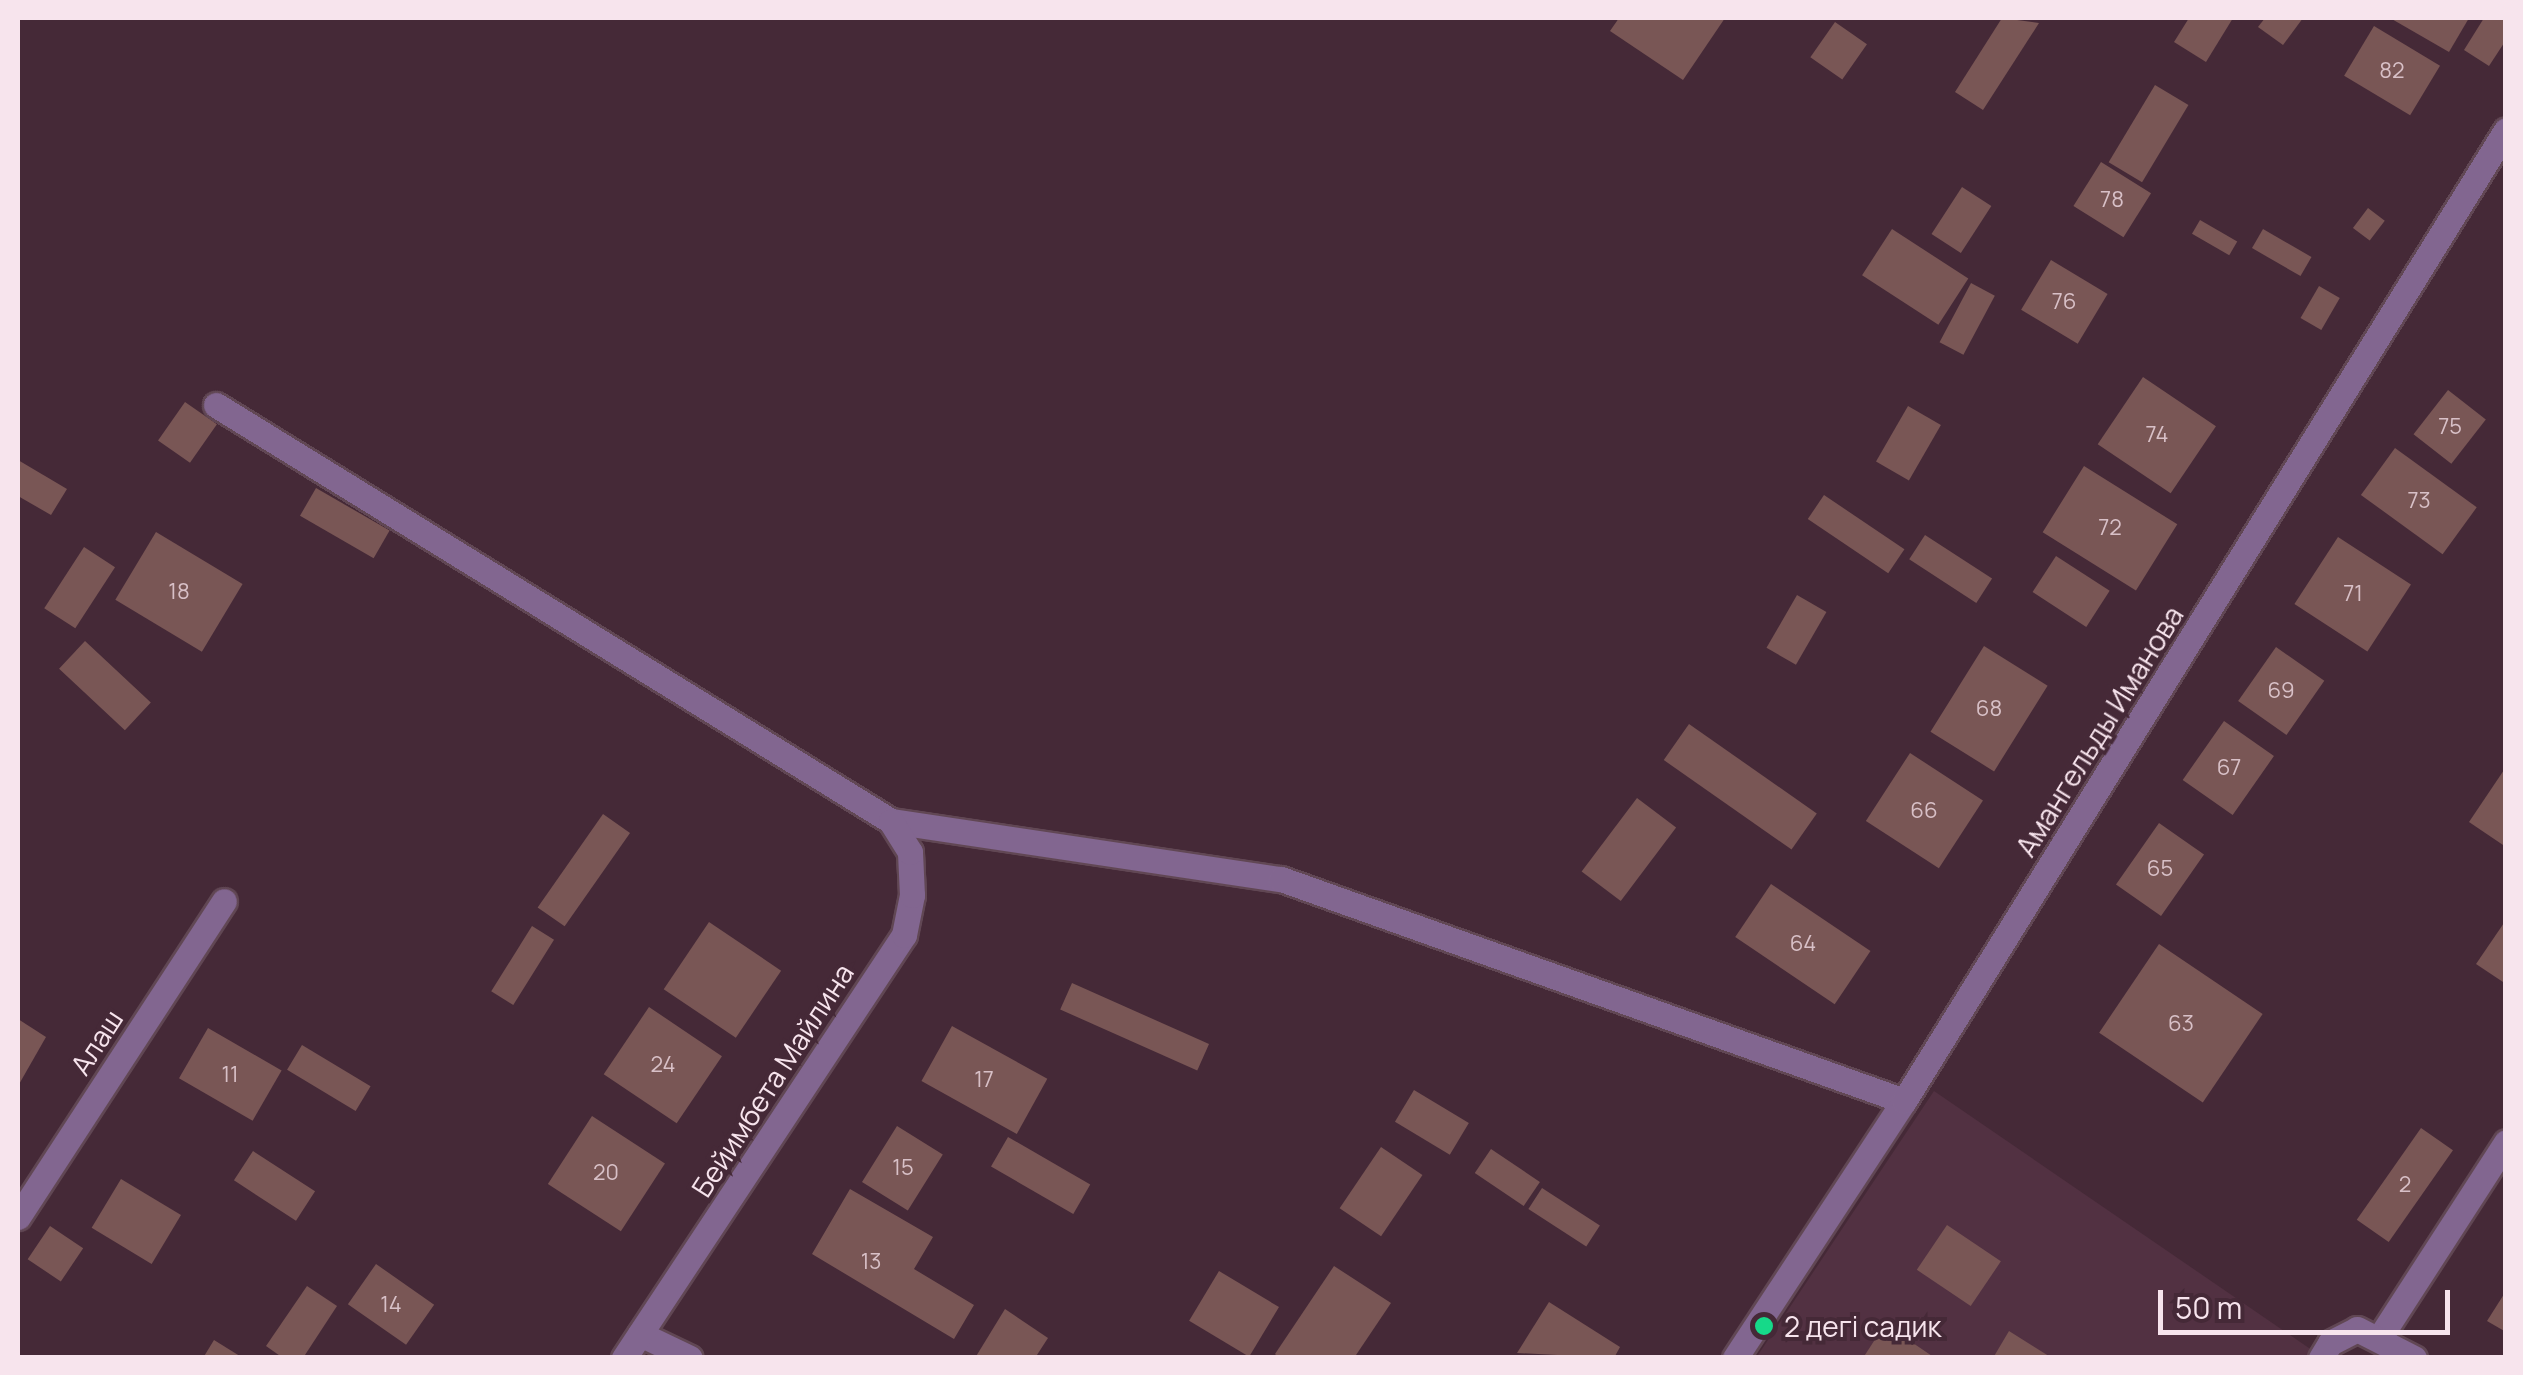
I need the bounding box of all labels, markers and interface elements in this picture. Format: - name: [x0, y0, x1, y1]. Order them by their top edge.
- house number: 82: [2379, 58, 2405, 84]
- house number: 78: [2100, 187, 2124, 213]
- house number: 76: [2052, 289, 2076, 315]
- house number: 75: [2438, 414, 2462, 440]
- house number: 74: [2145, 422, 2169, 448]
- house number: 73: [2407, 488, 2431, 514]
- house number: 72: [2098, 515, 2122, 541]
- house number: 18: [168, 579, 190, 605]
- house number: 71: [2343, 581, 2363, 607]
- street label: Амангельды Иманова: [2008, 600, 2190, 862]
- house number: 69: [2267, 678, 2295, 704]
- house number: 68: [1976, 696, 2002, 722]
- house number: 67: [2217, 755, 2241, 781]
- house number: 66: [1910, 798, 1938, 824]
- house number: 65: [2147, 856, 2173, 882]
- house number: 64: [1790, 931, 1816, 957]
- street label: Бейимбета Майлина: [684, 957, 860, 1203]
- street label: Алаш: [63, 1003, 129, 1081]
- house number: 63: [2168, 1011, 2194, 1037]
- house number: 24: [650, 1052, 676, 1078]
- house number: 11: [221, 1062, 239, 1088]
- house number: 17: [974, 1067, 994, 1093]
- house number: 15: [892, 1155, 914, 1181]
- house number: 20: [593, 1160, 619, 1186]
- house number: 2: [2399, 1172, 2411, 1198]
- house number: 13: [861, 1249, 881, 1275]
- scale bar: [2163, 1270, 2456, 1332]
- text: 50 m: [2175, 1287, 2242, 1328]
- house number: 14: [380, 1292, 402, 1318]
- place label: 2 дегі садик: [1784, 1309, 1941, 1343]
- marker: 2 дегі садик: [1753, 1315, 1775, 1337]

